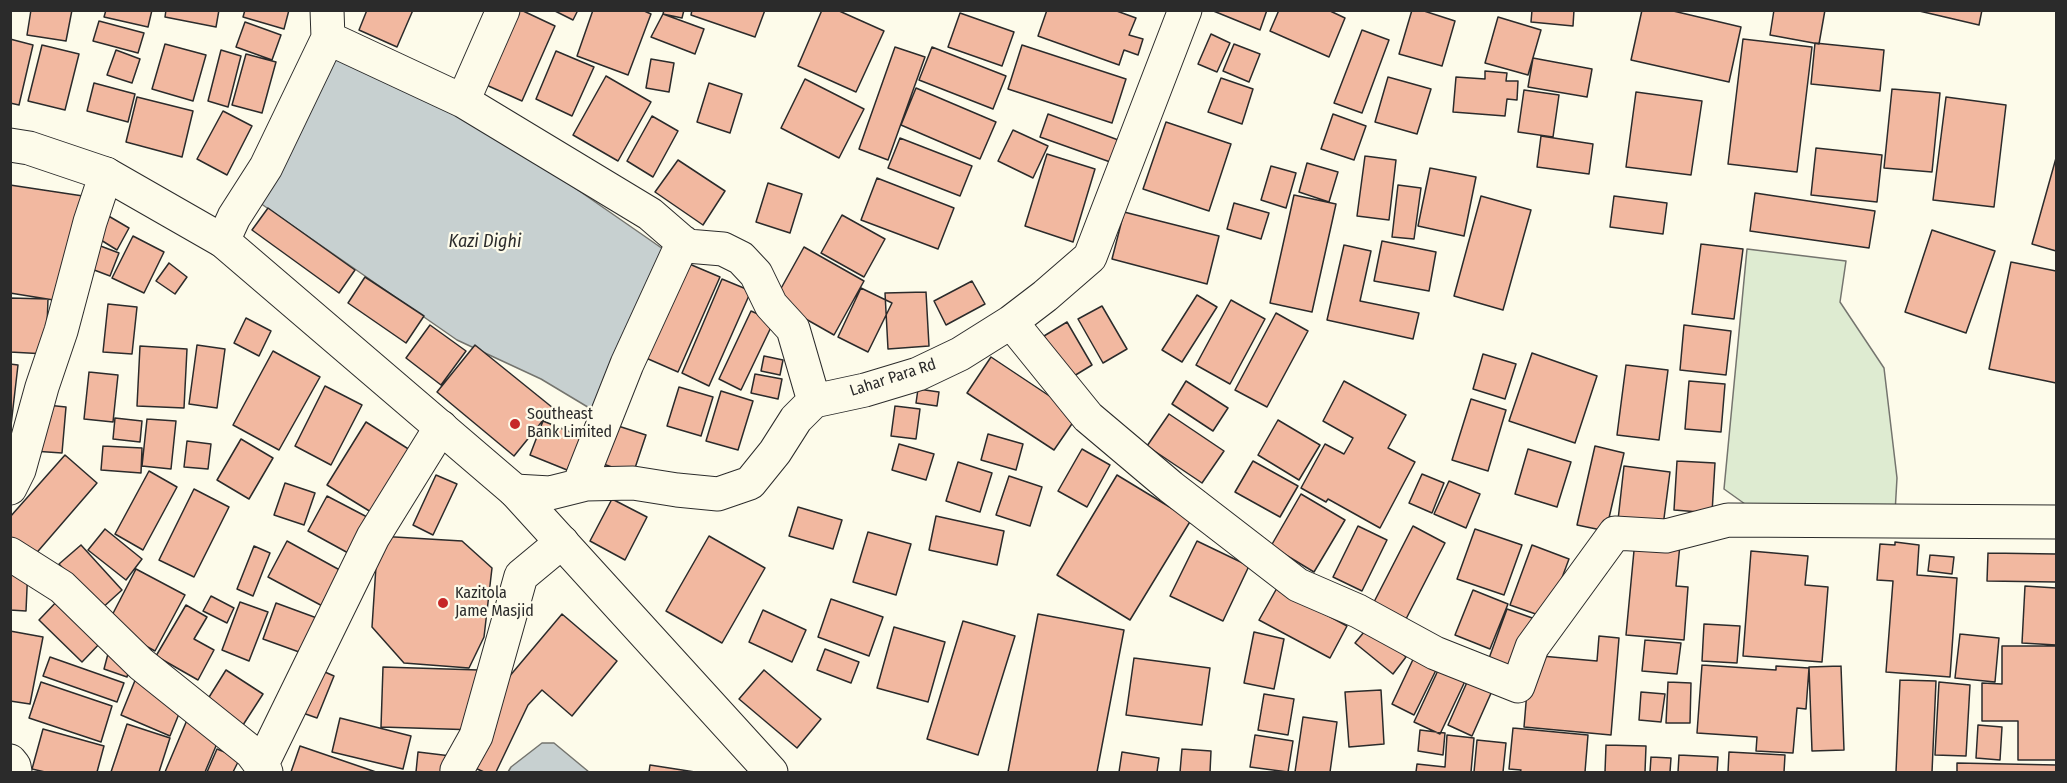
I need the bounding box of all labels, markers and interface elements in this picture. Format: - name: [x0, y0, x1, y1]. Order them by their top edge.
- water label: Kazi Dighi: [449, 231, 521, 253]
- street label: Lahar Para Rd: [847, 355, 939, 401]
- place label: Southeast Bank Limited: [527, 405, 612, 443]
- marker: Southeast Bank Limited: [508, 417, 522, 431]
- place label: Kazitola Jame Masjid: [455, 584, 534, 622]
- marker: Kazitola Jame Masjid: [436, 596, 450, 610]

